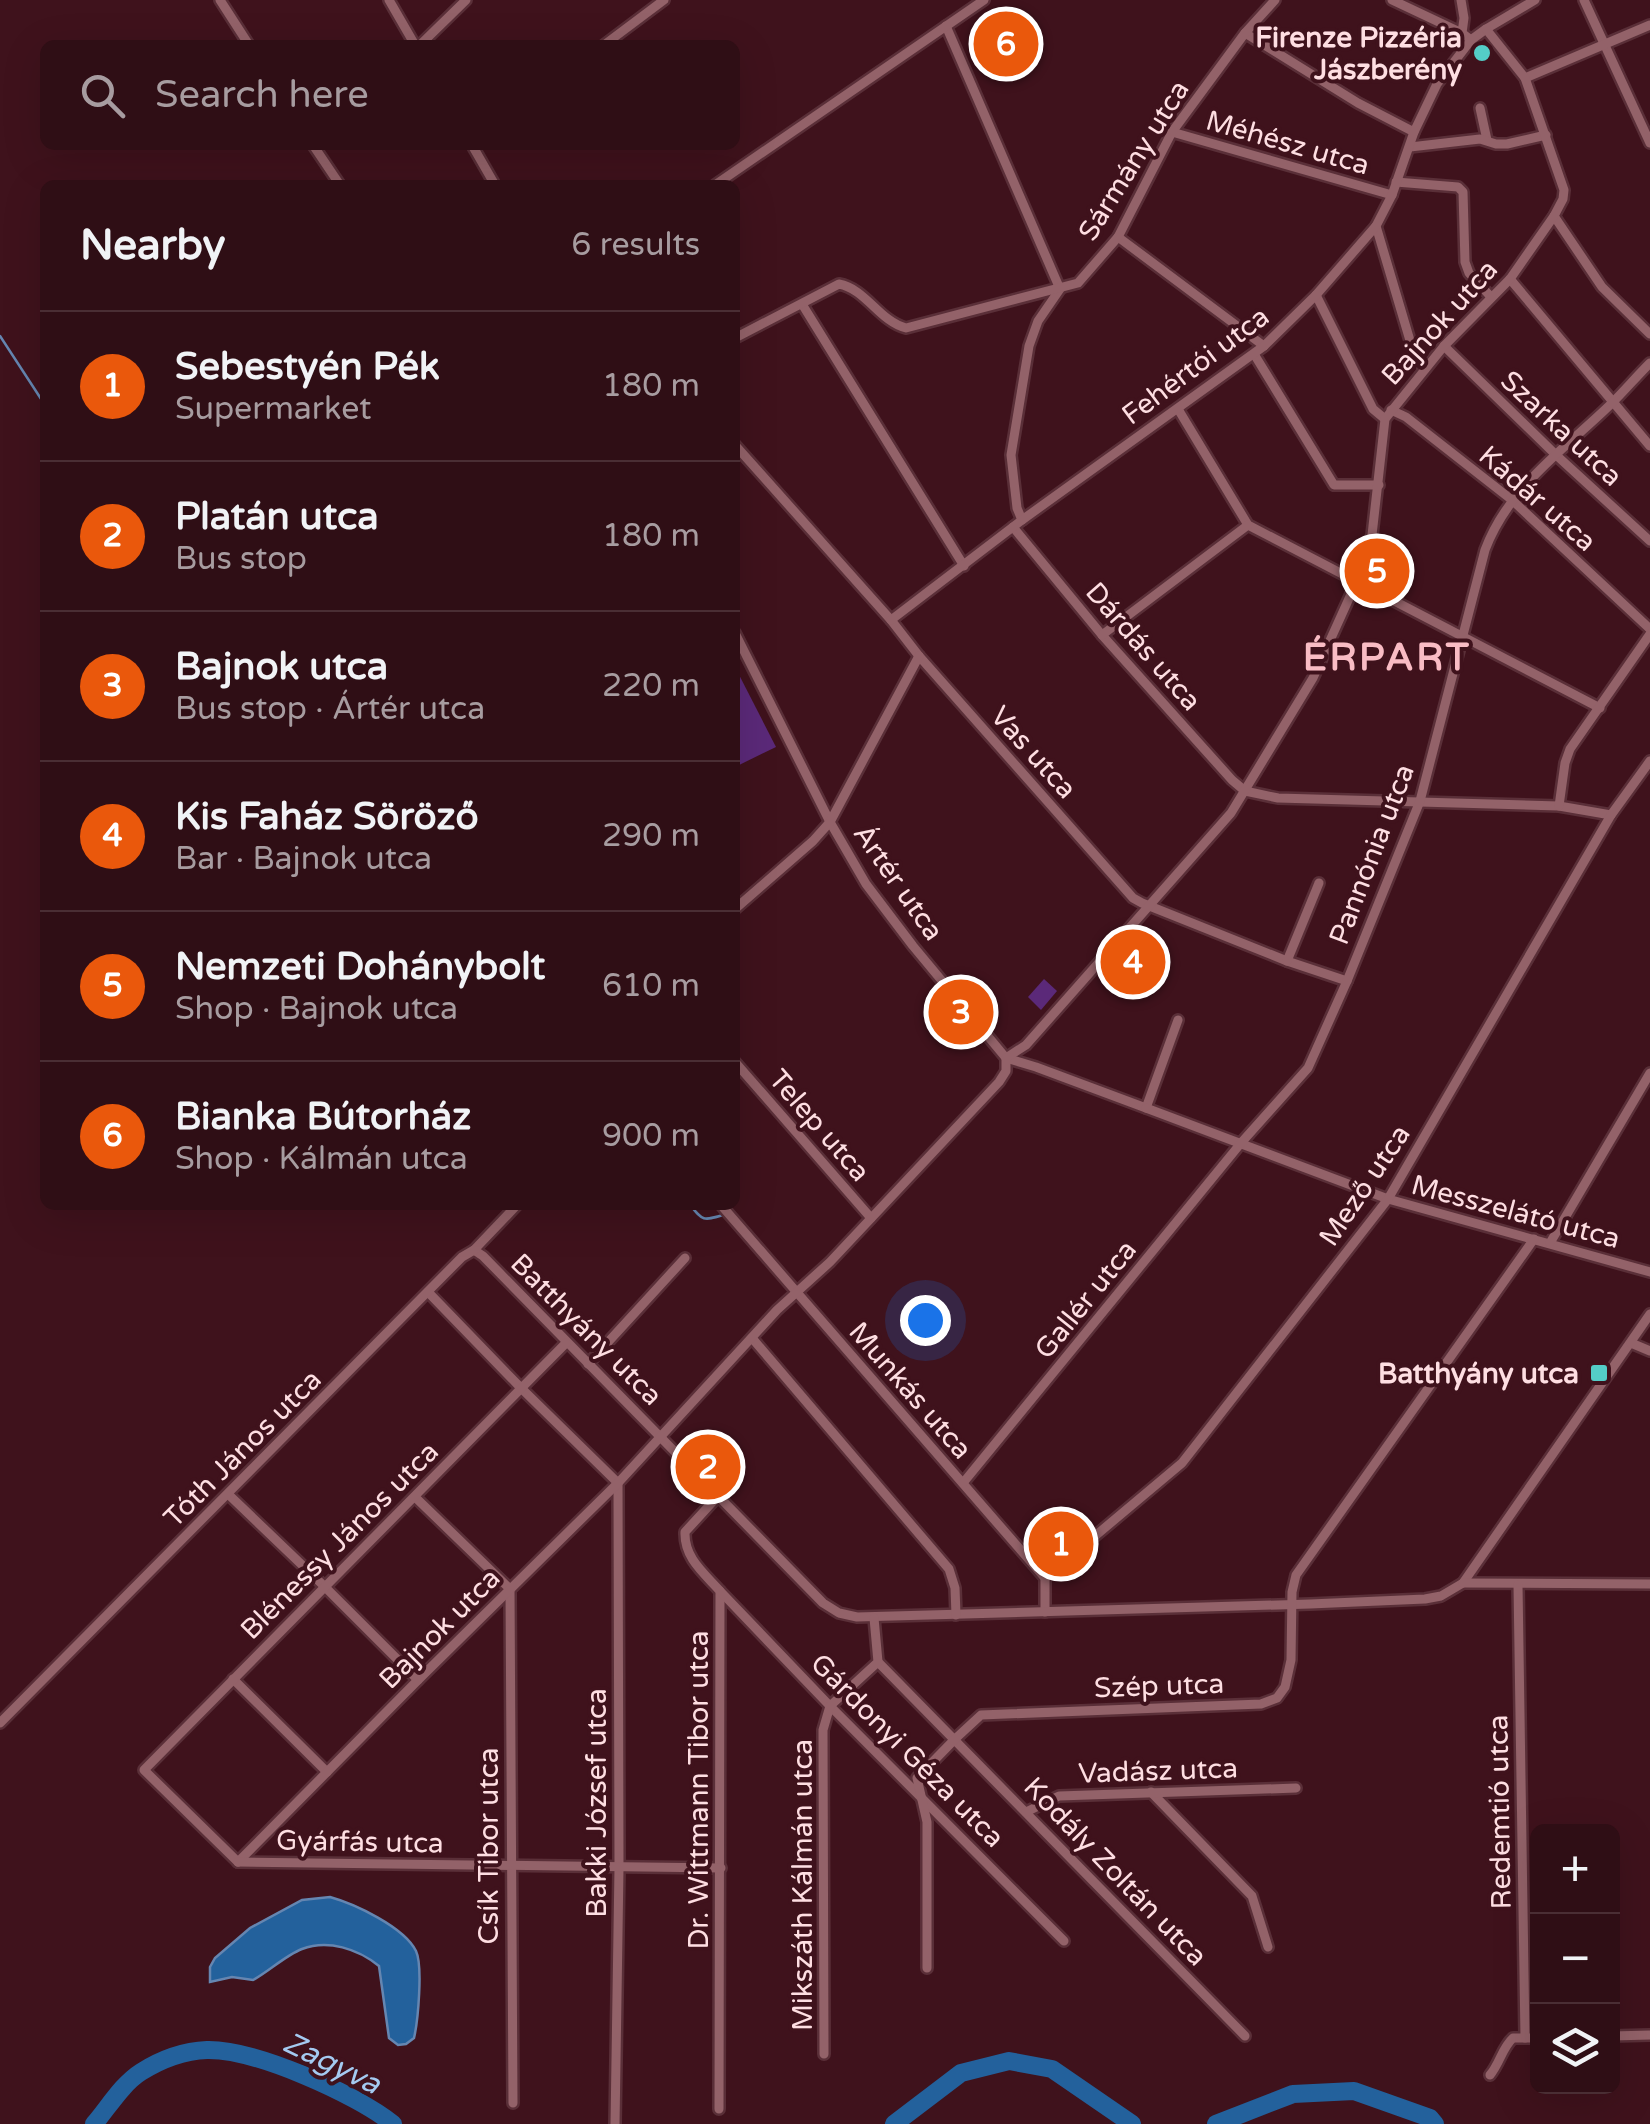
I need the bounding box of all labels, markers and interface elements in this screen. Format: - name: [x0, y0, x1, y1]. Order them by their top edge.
- pin: 6: [974, 7, 1038, 82]
- place label: Firenze Pizzéria Jászberény: [1255, 21, 1462, 87]
- search box: [40, 40, 740, 150]
- marker: Firenze Pizzéria Jászberény: [1471, 42, 1493, 64]
- icon: search: [75, 68, 130, 123]
- text: Search here: [155, 72, 369, 118]
- street label: Sármány utca: [1071, 74, 1197, 247]
- street label: Méhész utca: [1202, 103, 1373, 182]
- text: Nearby: [80, 220, 225, 271]
- text: 6 results: [571, 226, 700, 264]
- street label: Bajnok utca: [1375, 253, 1505, 392]
- street label: Fehértói utca: [1115, 299, 1276, 432]
- text: Sebestyén Pék: [175, 344, 440, 390]
- street label: Szarka utca: [1493, 364, 1629, 494]
- text: 1: [102, 367, 123, 405]
- text: 180 m: [602, 367, 700, 405]
- text: Supermarket: [175, 390, 372, 428]
- street label: Kádár utca: [1472, 439, 1603, 559]
- text: Platán utca: [175, 494, 379, 540]
- text: 2: [102, 517, 123, 555]
- text: 180 m: [602, 517, 700, 555]
- pin: 5: [1344, 534, 1410, 608]
- text: Bus stop: [175, 540, 307, 578]
- street label: Dárdás utca: [1078, 575, 1208, 718]
- district label: ÉRPART: [1303, 634, 1471, 681]
- text: Bajnok utca: [175, 644, 388, 690]
- text: 3: [102, 667, 123, 705]
- text: 220 m: [602, 667, 700, 705]
- text: Bus stop · Ártér utca: [175, 690, 485, 728]
- street label: Vas utca: [983, 699, 1084, 806]
- street label: Pannónia utca: [1322, 759, 1422, 949]
- text: Kis Faház Söröző: [175, 794, 479, 840]
- text: 4: [102, 817, 123, 855]
- text: 290 m: [602, 817, 700, 855]
- street label: Ártér utca: [846, 818, 951, 947]
- text: Bar · Bajnok utca: [175, 840, 432, 878]
- pin: 4: [1100, 924, 1166, 1000]
- text: Nemzeti Dohánybolt: [175, 944, 545, 990]
- text: 5: [102, 967, 123, 1005]
- text: 610 m: [602, 967, 700, 1005]
- pin: 3: [928, 974, 994, 1050]
- text: Shop · Bajnok utca: [175, 990, 458, 1028]
- street label: Telep utca: [761, 1063, 877, 1189]
- text: Bianka Bútorház: [175, 1094, 471, 1140]
- text: 6: [102, 1117, 123, 1155]
- text: 900 m: [602, 1117, 700, 1155]
- street label: Mező utca: [1312, 1118, 1418, 1253]
- text: Shop · Kálmán utca: [175, 1140, 468, 1178]
- street label: Messzelátó utca: [1408, 1168, 1624, 1256]
- street label: Gallér utca: [1028, 1233, 1144, 1366]
- street label: Batthyány utca: [503, 1247, 669, 1413]
- your location: [900, 1295, 951, 1346]
- street label: Munkás utca: [842, 1315, 979, 1466]
- place label: Batthyány utca: [1378, 1357, 1579, 1391]
- marker: Batthyány utca: [1588, 1362, 1610, 1384]
- street label: Tóth János utca: [157, 1363, 329, 1535]
- pin: 2: [676, 1430, 740, 1504]
- street label: Blénessy János utca: [234, 1435, 446, 1647]
- pin: 1: [1028, 1506, 1094, 1582]
- street label: Bajnok utca: [372, 1561, 507, 1696]
- street label: Dr. Wittmann Tibor utca: [682, 1630, 716, 1950]
- street label: Gárdonyi Géza utca: [803, 1647, 1011, 1855]
- street label: Szép utca: [1093, 1667, 1225, 1705]
- street label: Bakki József utca: [580, 1688, 614, 1918]
- street label: Redemtió utca: [1481, 1714, 1519, 1910]
- street label: Mikszáth Kálmán utca: [786, 1739, 820, 2031]
- street label: Csík Tibor utca: [472, 1748, 506, 1944]
- street label: Vadász utca: [1078, 1751, 1239, 1791]
- street label: Kodály Zoltán utca: [1016, 1770, 1214, 1973]
- street label: Gyárfás utca: [276, 1824, 444, 1860]
- map controls: [1530, 1824, 1620, 2094]
- button: +: [1530, 1824, 1620, 1914]
- button: −: [1530, 1914, 1620, 2004]
- button: layers: [1530, 2004, 1620, 2094]
- water label: Zagyva: [277, 2024, 387, 2103]

